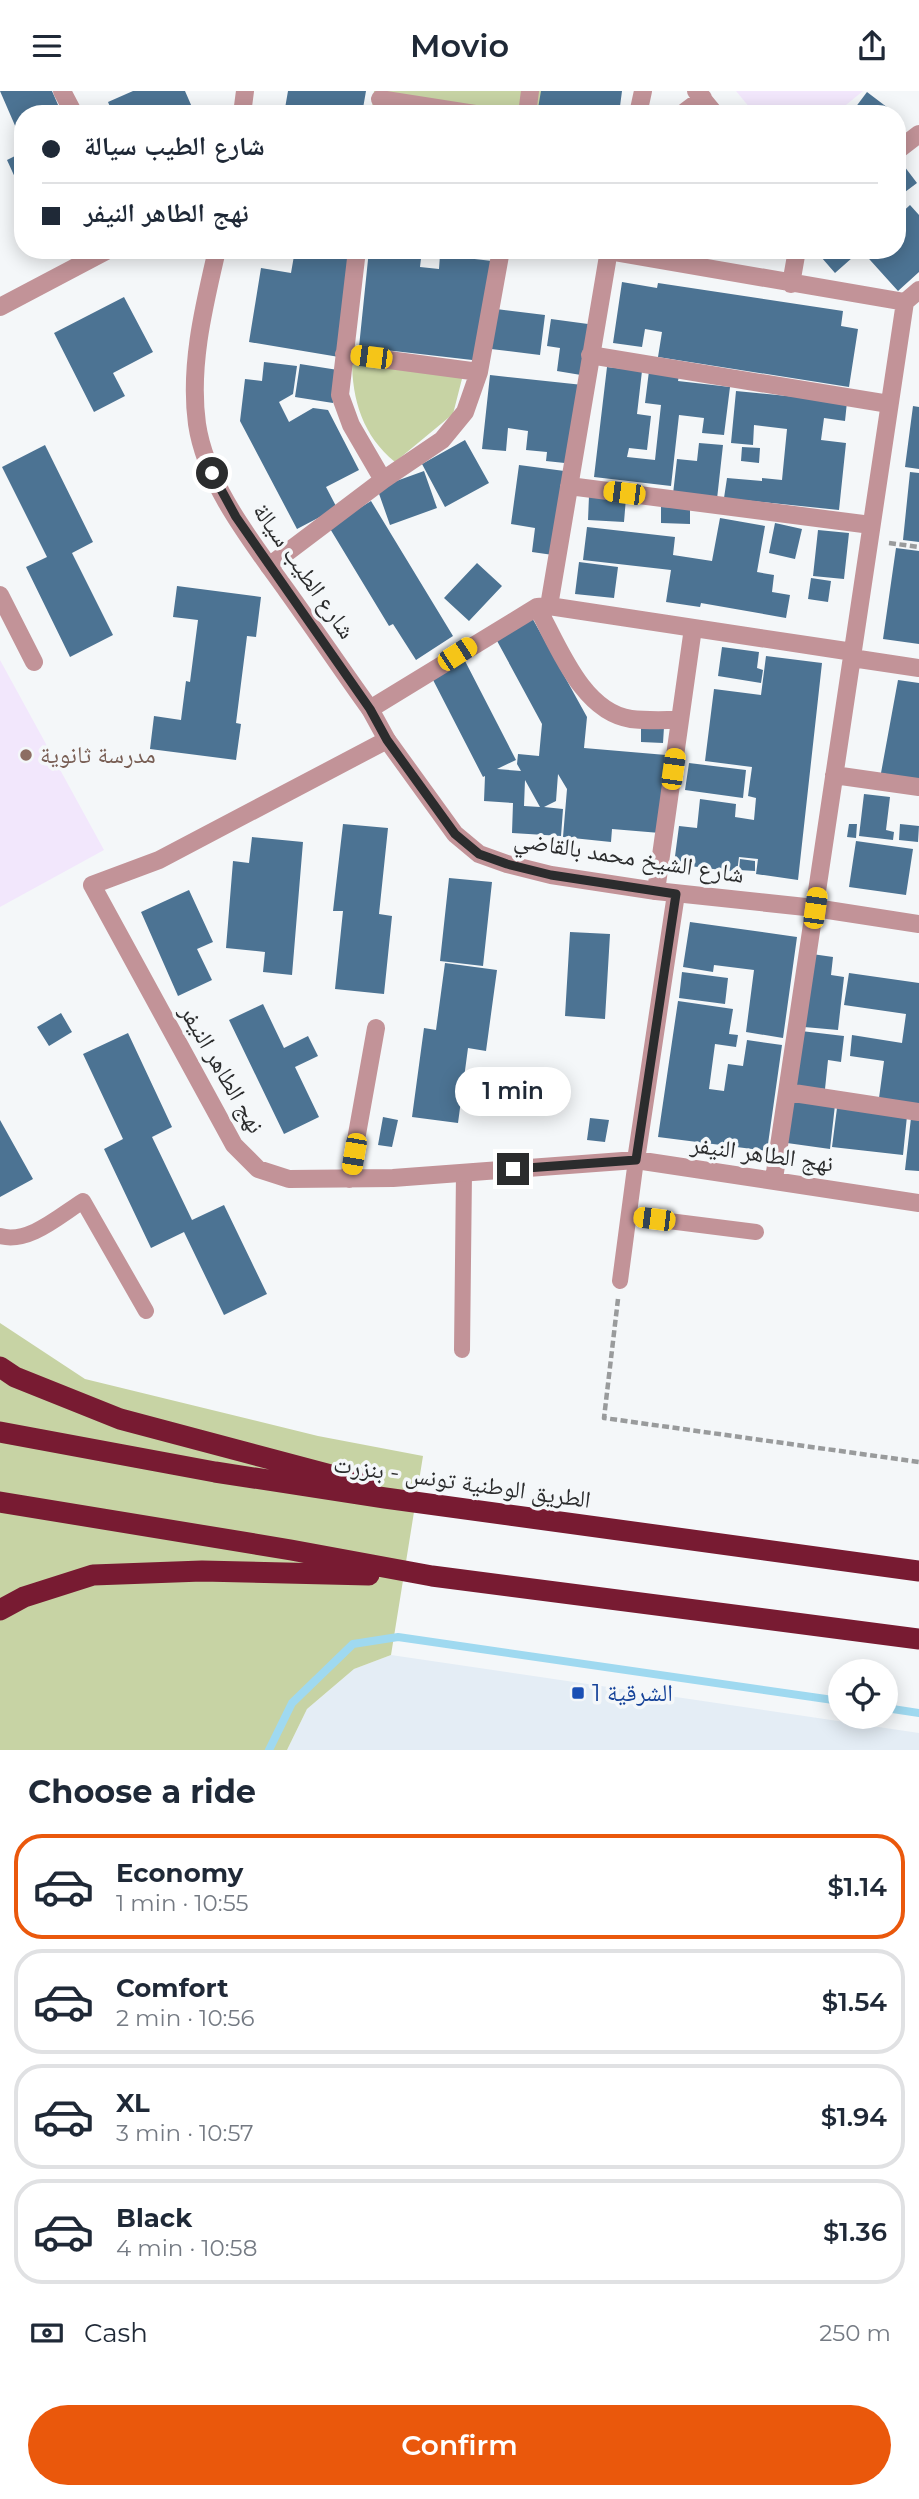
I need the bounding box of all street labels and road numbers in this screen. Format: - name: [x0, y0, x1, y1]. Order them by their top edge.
- street label: شارع الطيب سيالة: [246, 497, 362, 645]
- street label: شارع الشيخ محمد بالقاضي: [511, 824, 746, 894]
- street label: نهج الطاهر النيفر: [173, 998, 271, 1139]
- street label: نهج الطاهر النيفر: [688, 1129, 835, 1179]
- street label: الطريق الوطنية تونس - بنزرت: [332, 1449, 593, 1514]

